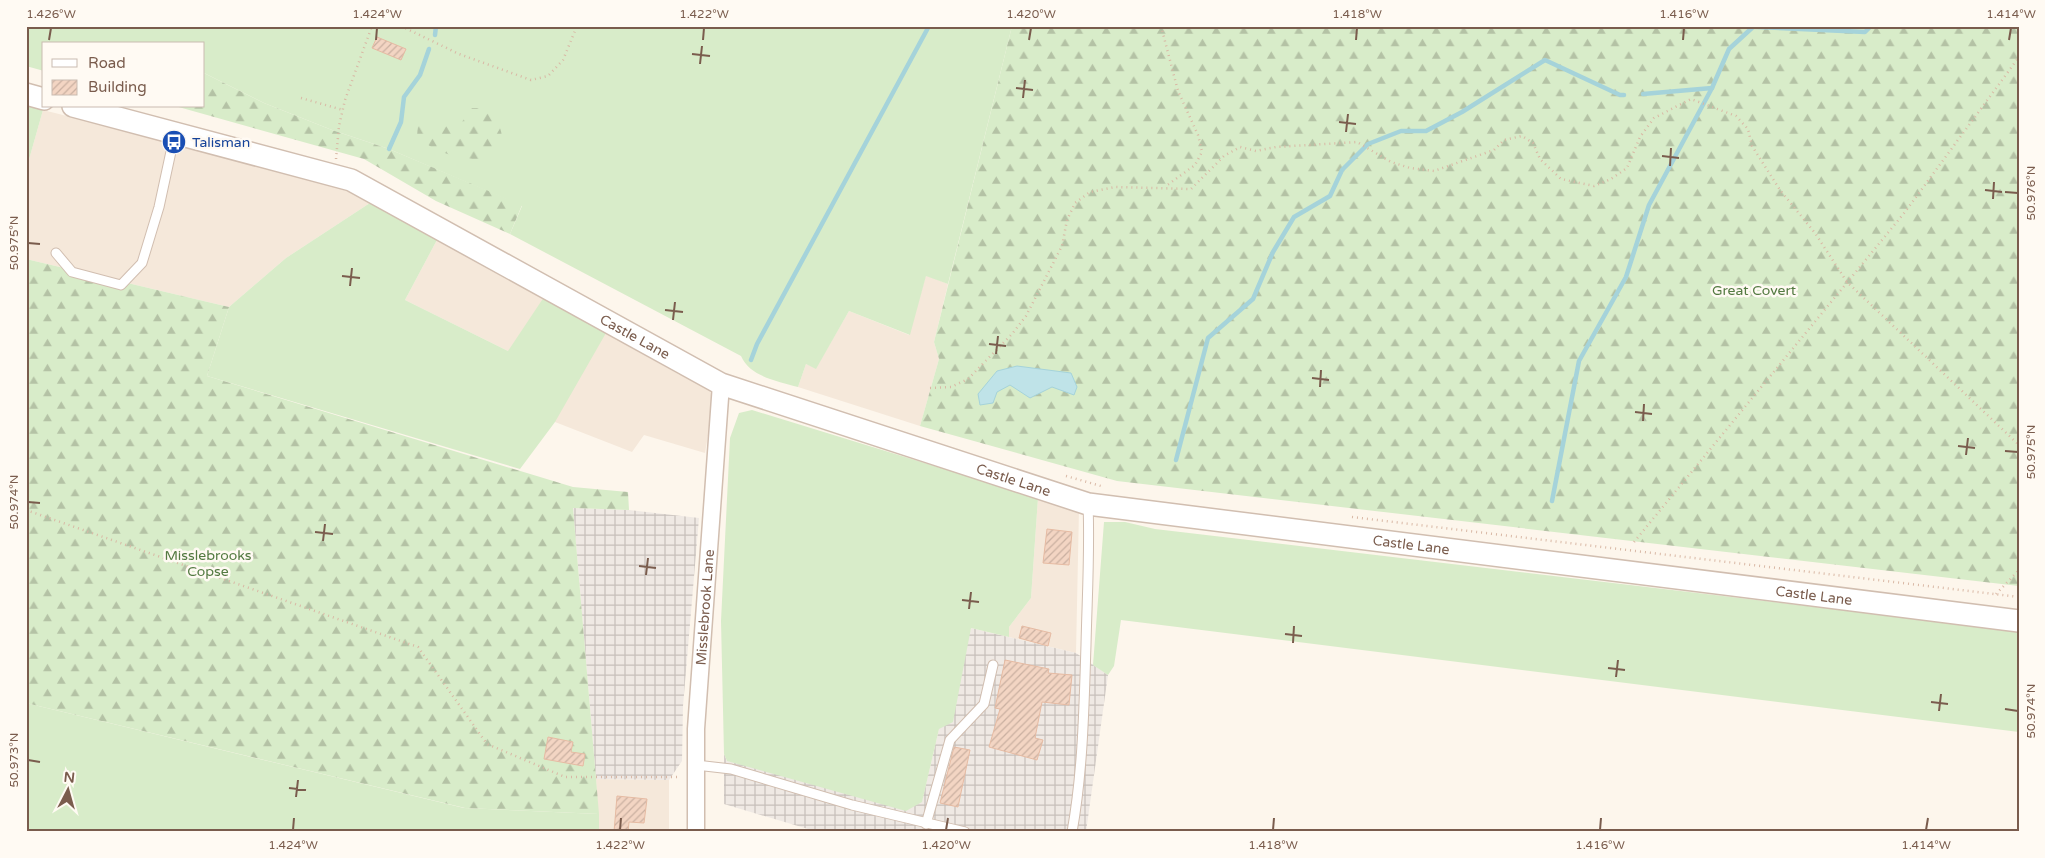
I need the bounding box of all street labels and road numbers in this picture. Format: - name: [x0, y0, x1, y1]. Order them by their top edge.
- street label: Castle Lane: [597, 311, 673, 363]
- street label: Castle Lane: [974, 460, 1053, 500]
- street label: Castle Lane: [1372, 532, 1450, 558]
- street label: Misslebrook Lane: [693, 549, 718, 666]
- street label: Castle Lane: [1775, 582, 1853, 609]

